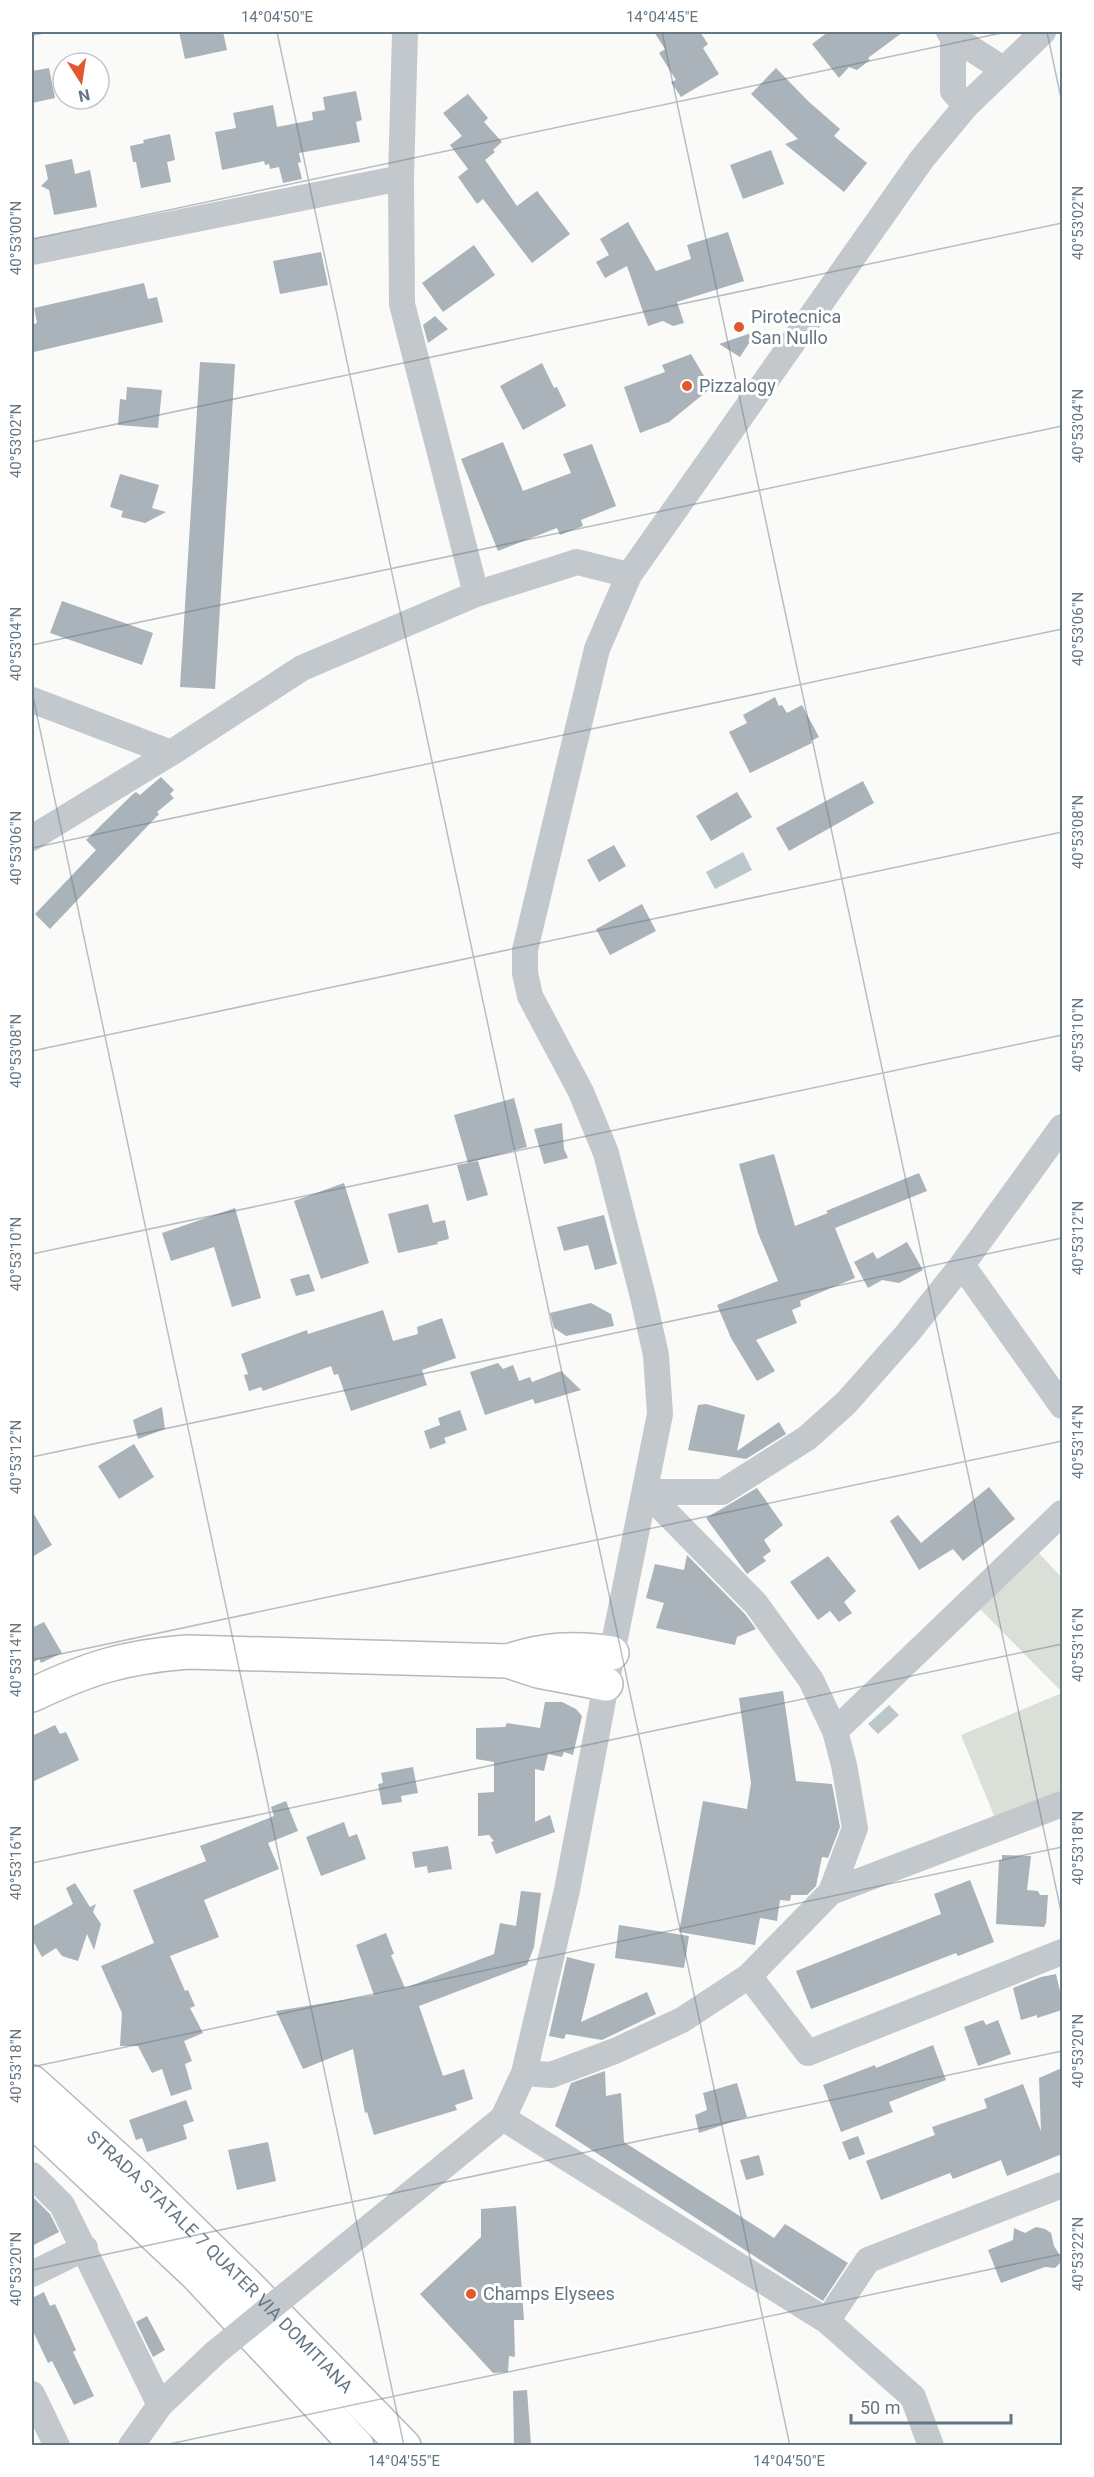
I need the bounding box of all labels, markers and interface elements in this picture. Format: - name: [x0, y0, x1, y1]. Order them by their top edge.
- text: 14°04'50"E: [241, 8, 314, 26]
- text: 14°04'45"E: [626, 8, 699, 26]
- north arrow: [51, 51, 111, 111]
- text: N: [77, 85, 92, 106]
- text: 40°53'02"N: [1069, 186, 1087, 260]
- text: 40°53'00"N: [7, 201, 25, 275]
- place label: Pirotecnica San Nullo: [751, 306, 841, 348]
- marker: Pirotecnica San Nullo: [732, 320, 746, 334]
- place label: Pizzalogy: [699, 375, 776, 396]
- marker: Pizzalogy: [680, 379, 694, 393]
- text: 40°53'04"N: [1069, 389, 1087, 463]
- text: 40°53'02"N: [7, 404, 25, 478]
- text: 40°53'06"N: [1069, 592, 1087, 666]
- text: 40°53'04"N: [7, 607, 25, 681]
- text: 40°53'08"N: [1069, 795, 1087, 869]
- text: 40°53'06"N: [7, 811, 25, 885]
- text: 40°53'10"N: [1069, 998, 1087, 1072]
- text: 40°53'08"N: [7, 1014, 25, 1088]
- text: 40°53'12"N: [1069, 1201, 1087, 1275]
- text: 40°53'10"N: [7, 1217, 25, 1291]
- text: 40°53'14"N: [1069, 1405, 1087, 1479]
- text: 40°53'12"N: [7, 1420, 25, 1494]
- text: 40°53'16"N: [1069, 1608, 1087, 1682]
- text: 40°53'14"N: [7, 1623, 25, 1697]
- text: 40°53'18"N: [1069, 1811, 1087, 1885]
- text: 40°53'16"N: [7, 1826, 25, 1900]
- text: 40°53'20"N: [1069, 2014, 1087, 2088]
- text: 40°53'18"N: [7, 2029, 25, 2103]
- street label: STRADA STATALE 7 QUATER VIA DOMITIANA: [83, 2126, 357, 2397]
- text: 40°53'22"N: [1069, 2217, 1087, 2291]
- text: 40°53'20"N: [7, 2232, 25, 2306]
- place label: Champs Elysees: [483, 2283, 615, 2304]
- marker: Champs Elysees: [464, 2287, 478, 2301]
- scale bar: [851, 2387, 1012, 2425]
- text: 50 m: [860, 2397, 900, 2418]
- text: 14°04'55"E: [368, 2452, 441, 2470]
- text: 14°04'50"E: [753, 2452, 826, 2470]

